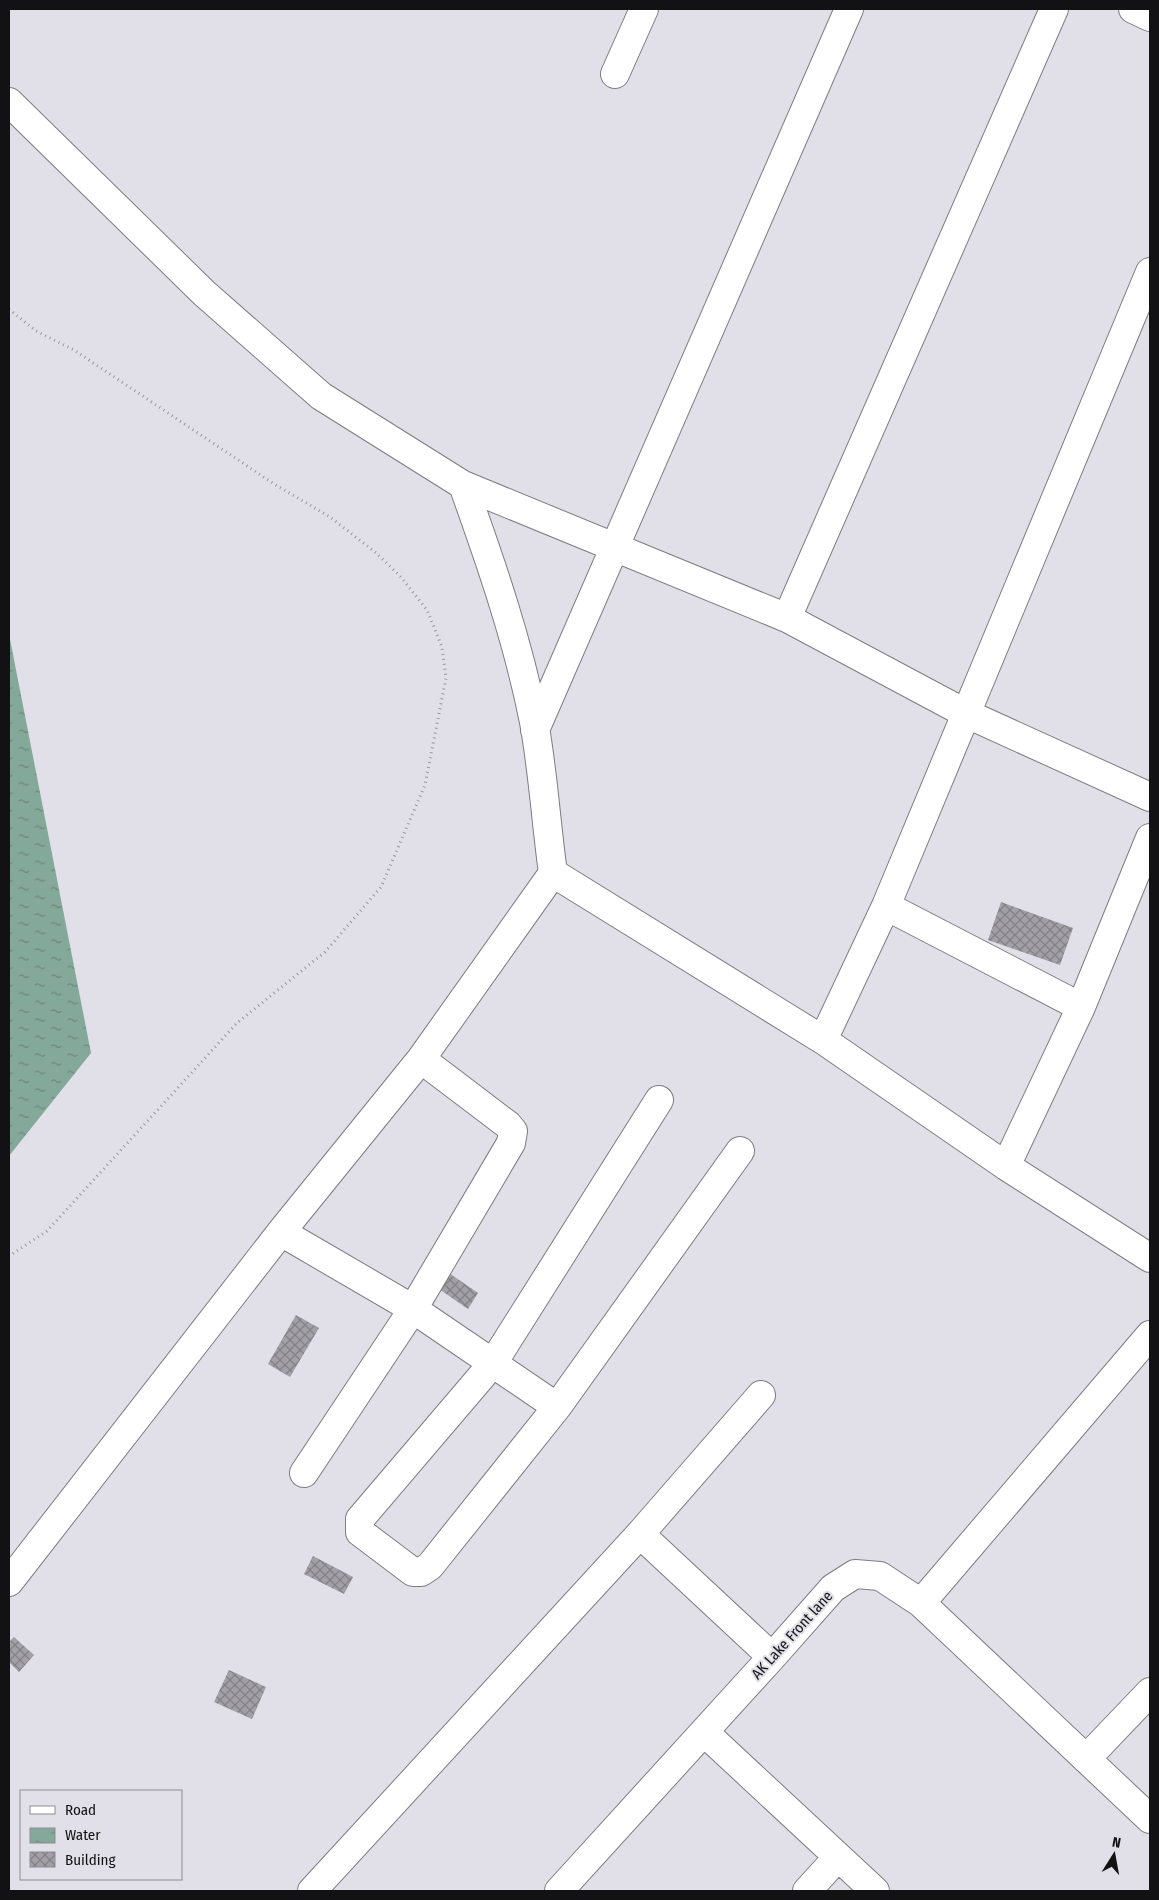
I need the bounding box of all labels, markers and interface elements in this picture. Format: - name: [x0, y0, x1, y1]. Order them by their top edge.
- street label: AK Lake Front lane: [748, 1587, 836, 1683]
- legend: [20, 1790, 182, 1880]
- text: Road: [65, 1801, 96, 1819]
- text: Water: [65, 1826, 101, 1844]
- north arrow: [1089, 1830, 1139, 1880]
- text: N: [1111, 1834, 1122, 1852]
- text: Building: [65, 1851, 116, 1869]

